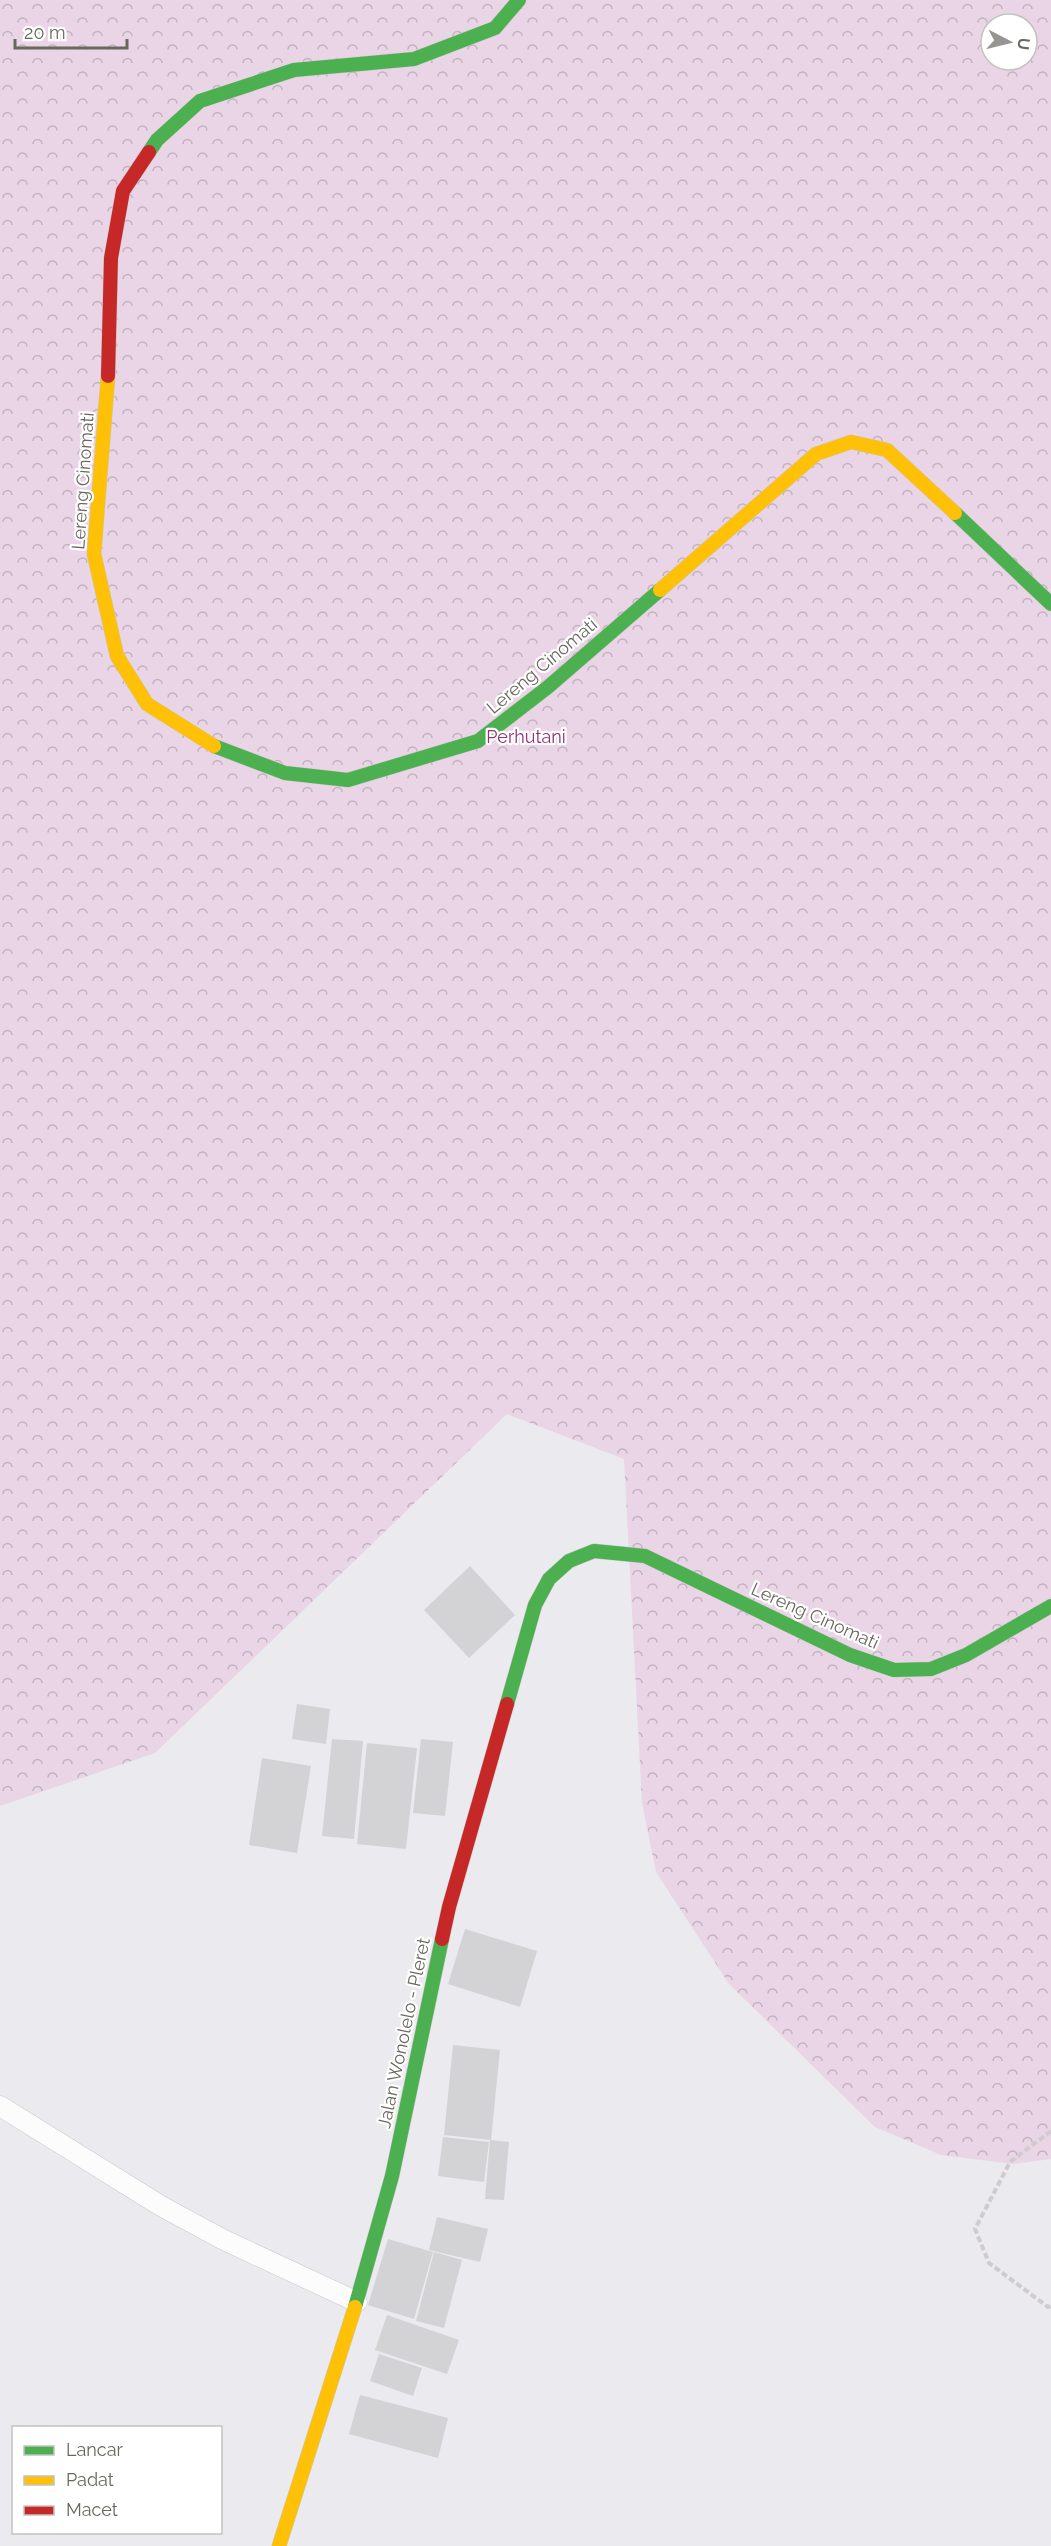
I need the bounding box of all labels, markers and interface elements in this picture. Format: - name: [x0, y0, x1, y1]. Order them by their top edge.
- scale bar: [15, 12, 128, 50]
- north arrow: [979, 12, 1039, 72]
- text: 20 m: [24, 22, 66, 43]
- text: U: [1013, 37, 1034, 51]
- street label: Lereng Cinomati: [67, 412, 98, 550]
- street label: Lereng Cinomati: [482, 613, 601, 718]
- park label: Perhutani: [486, 726, 566, 747]
- street label: Lereng Cinomati: [748, 1578, 882, 1653]
- street label: Jalan Wonolelo - Pleret: [373, 1936, 434, 2130]
- legend: [12, 2426, 222, 2534]
- text: Lancar: [66, 2439, 123, 2460]
- text: Padat: [66, 2469, 114, 2490]
- text: Macet: [66, 2499, 118, 2520]

